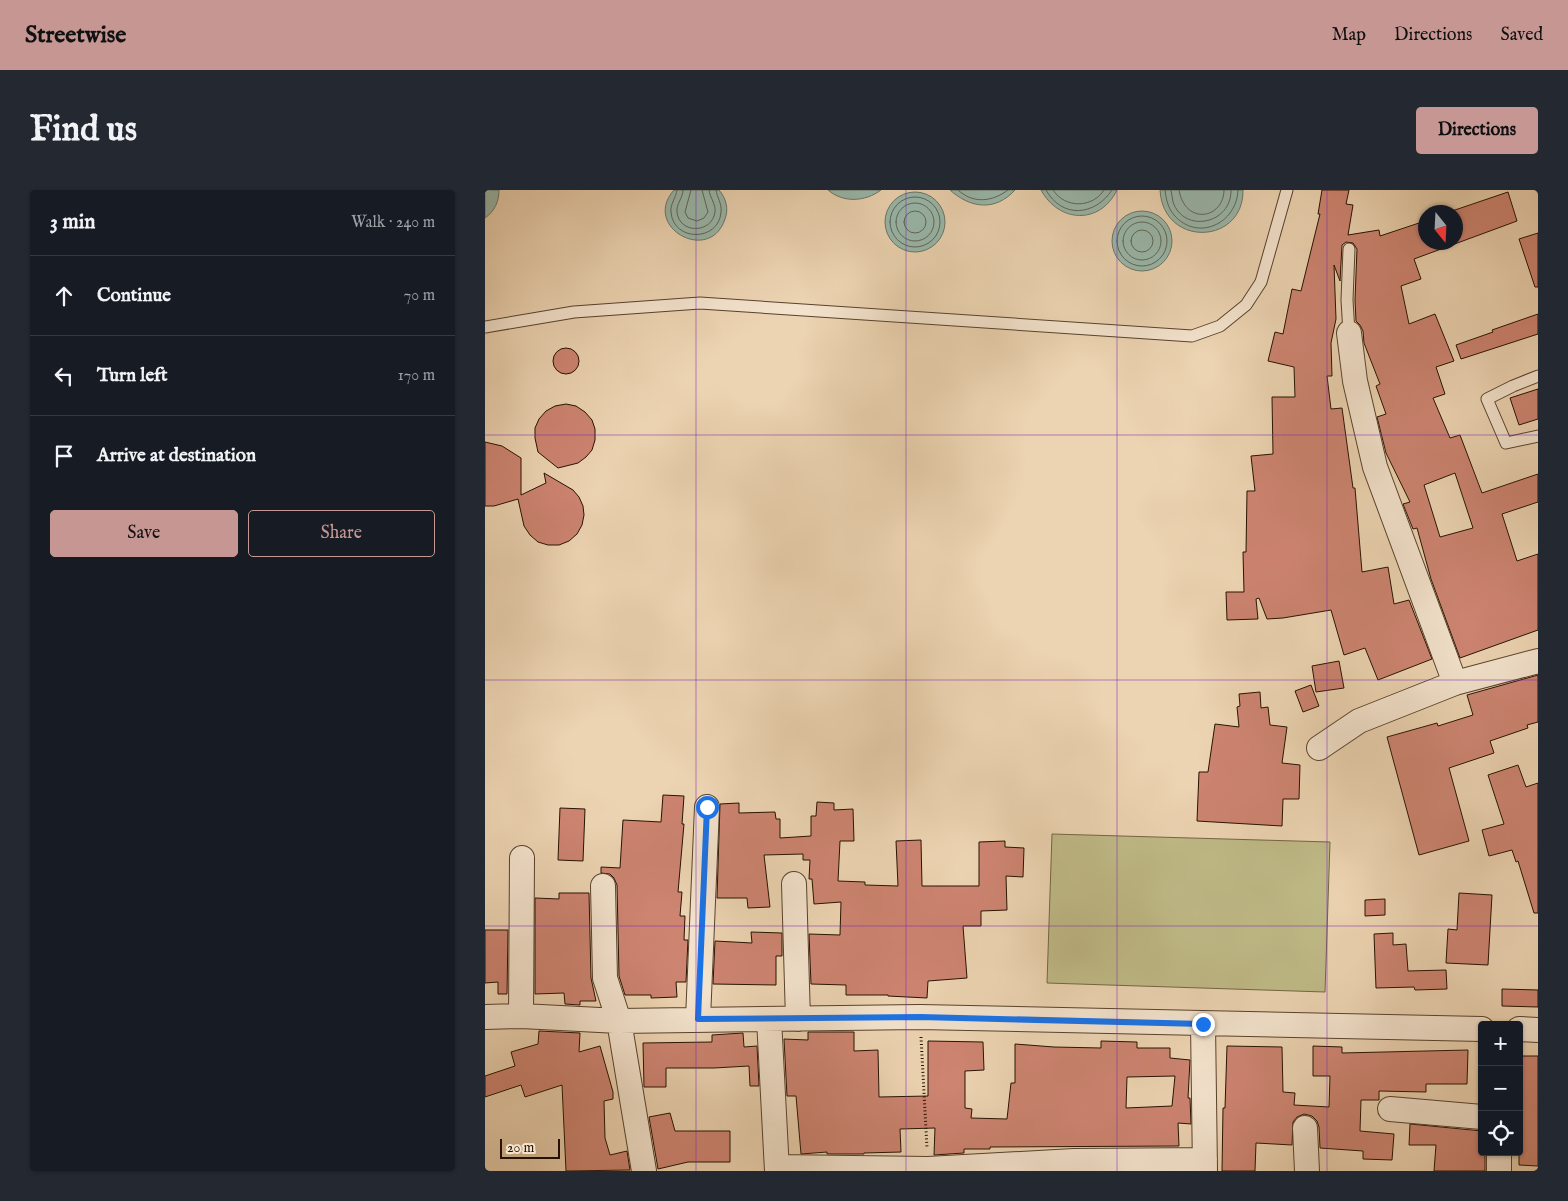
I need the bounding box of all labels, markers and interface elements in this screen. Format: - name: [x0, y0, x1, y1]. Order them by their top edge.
- text: Streetwise: [25, 20, 126, 51]
- text: Map: [1332, 24, 1366, 47]
- text: Directions: [1394, 24, 1472, 47]
- text: Saved: [1500, 24, 1543, 47]
- button: Directions: [1416, 107, 1538, 154]
- text: Find us: [30, 108, 137, 153]
- north arrow: [1418, 205, 1463, 250]
- text: 3 min: [50, 209, 95, 236]
- text: Walk · 240 m: [351, 213, 435, 233]
- icon: ahead: [50, 282, 78, 310]
- text: Continue: [97, 284, 171, 308]
- text: 70 m: [404, 286, 435, 306]
- icon: left: [50, 362, 78, 390]
- text: Turn left: [97, 364, 168, 388]
- text: 170 m: [398, 366, 435, 386]
- icon: arrive: [50, 442, 78, 470]
- text: Arrive at destination: [97, 444, 256, 468]
- button: Save: [50, 510, 238, 557]
- button: Share: [248, 510, 435, 557]
- route start: [696, 796, 719, 819]
- route end: [1192, 1013, 1215, 1036]
- map controls: [1478, 1021, 1523, 1156]
- button: +: [1478, 1021, 1523, 1066]
- button: −: [1478, 1066, 1523, 1111]
- button: locate: [1478, 1111, 1523, 1156]
- scale bar: [500, 1136, 560, 1159]
- text: 20 m: [507, 1139, 534, 1157]

